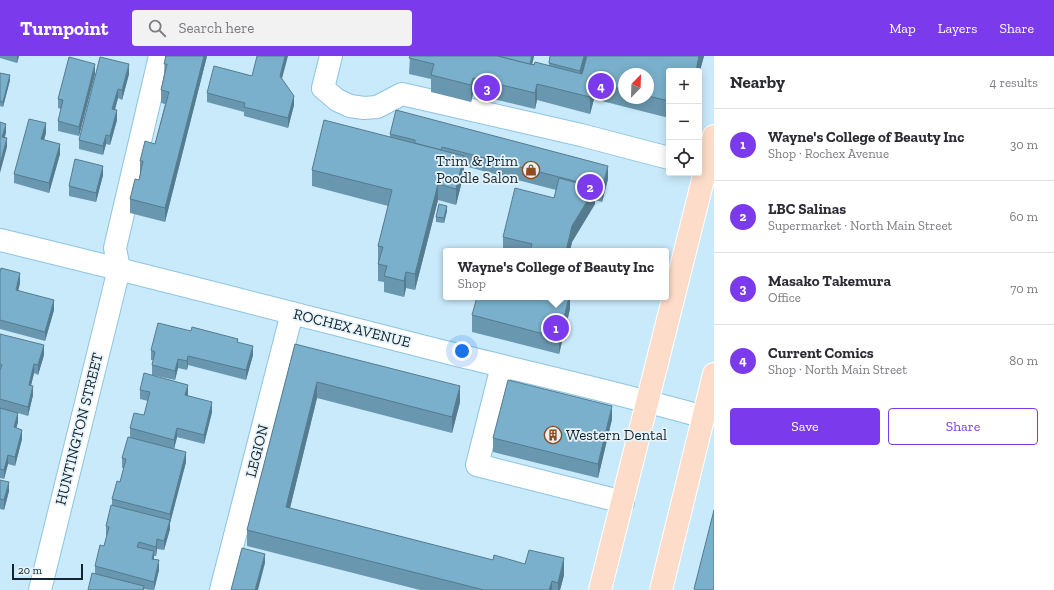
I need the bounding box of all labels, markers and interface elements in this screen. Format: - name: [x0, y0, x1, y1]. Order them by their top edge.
- search box: [132, 10, 412, 46]
- text: Turnpoint: [20, 17, 108, 40]
- icon: search: [146, 17, 168, 39]
- text: Search here: [178, 19, 254, 37]
- text: Map: [889, 20, 916, 37]
- text: Layers: [938, 20, 977, 37]
- text: Share: [999, 20, 1034, 37]
- north arrow: [618, 68, 654, 104]
- map controls: [666, 68, 702, 176]
- button: +: [666, 68, 702, 104]
- pin: 4: [588, 71, 614, 101]
- text: Nearby: [730, 72, 785, 92]
- pin: 3: [474, 73, 500, 103]
- text: 4 results: [990, 75, 1038, 90]
- button: −: [666, 104, 702, 140]
- text: Wayne's College of Beauty Inc: [768, 128, 964, 146]
- text: 1: [740, 137, 746, 152]
- text: 30 m: [1010, 137, 1038, 152]
- button: locate: [666, 140, 702, 176]
- text: Shop · Rochex Avenue: [768, 146, 889, 161]
- place label: Trim & Prim Poodle Salon: [436, 152, 518, 187]
- shop icon: Trim & Prim Poodle Salon: [521, 160, 541, 180]
- pin: 2: [577, 172, 603, 202]
- text: LBC Salinas: [768, 200, 846, 218]
- text: 2: [740, 209, 746, 224]
- text: 60 m: [1009, 209, 1038, 224]
- text: Supermarket · North Main Street: [768, 218, 952, 233]
- popup: [443, 248, 669, 300]
- text: Wayne's College of Beauty Inc: [458, 258, 654, 276]
- text: Masako Takemura: [768, 272, 891, 290]
- text: Shop: [458, 276, 486, 291]
- text: 3: [740, 281, 746, 296]
- text: 70 m: [1010, 281, 1038, 296]
- text: Office: [768, 290, 801, 305]
- street label: ROCHEX AVENUE: [292, 305, 413, 351]
- pin: 1: [543, 313, 569, 343]
- your location: [452, 341, 472, 361]
- text: Current Comics: [768, 344, 874, 362]
- street label: HUNTINGTON STREET: [51, 351, 107, 507]
- text: 4: [739, 353, 747, 368]
- text: 80 m: [1009, 353, 1038, 368]
- text: Shop · North Main Street: [768, 362, 907, 377]
- button: Save: [730, 408, 880, 445]
- button: Share: [888, 408, 1038, 445]
- street label: LEGION: [242, 423, 272, 479]
- building icon: Western Dental: [543, 425, 563, 445]
- place label: Western Dental: [566, 426, 667, 444]
- scale bar: [12, 562, 83, 581]
- text: 20 m: [18, 564, 42, 577]

